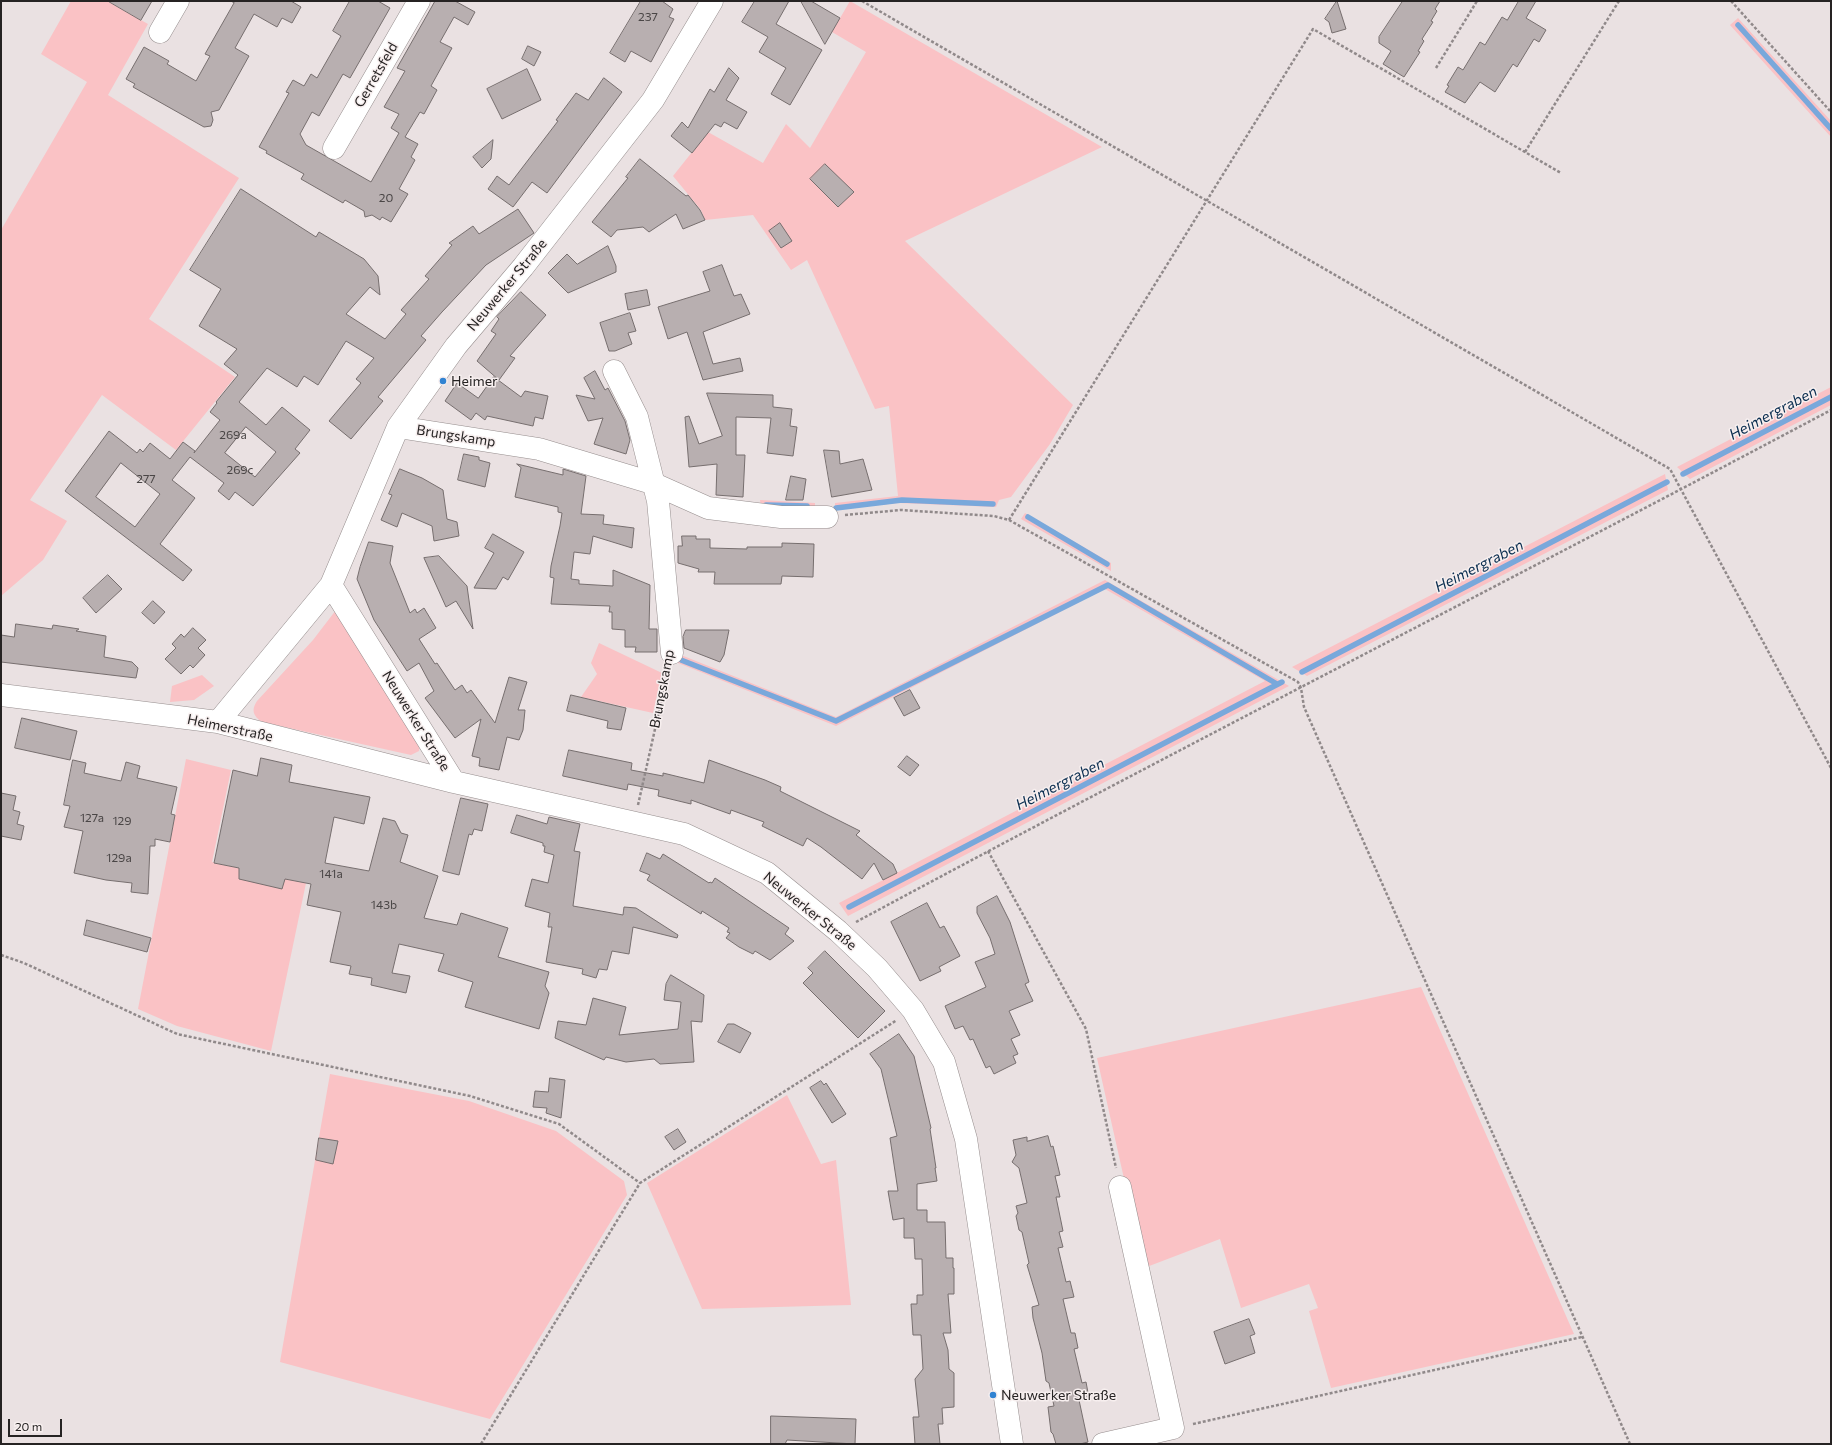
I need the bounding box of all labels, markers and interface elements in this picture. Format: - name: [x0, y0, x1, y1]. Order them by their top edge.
- house number: 237: [638, 10, 658, 24]
- street label: Gerretsfeld: [351, 40, 401, 110]
- house number: 20: [379, 191, 393, 205]
- street label: Neuwerker Straße: [464, 236, 550, 334]
- place label: Heimer: [451, 373, 498, 389]
- marker: Heimer: [438, 376, 448, 386]
- water label: Heimergraben: [1726, 382, 1820, 444]
- street label: Brungskamp: [415, 421, 497, 451]
- house number: 269a: [219, 428, 247, 442]
- house number: 269c: [227, 463, 253, 477]
- house number: 277: [136, 472, 156, 486]
- water label: Heimergraben: [1432, 536, 1526, 596]
- street label: Brungskamp: [646, 648, 678, 730]
- street label: Neuwerker Straße: [378, 668, 454, 774]
- street label: Heimerstraße: [186, 711, 274, 745]
- water label: Heimergraben: [1013, 754, 1107, 814]
- house number: 127a: [80, 811, 104, 825]
- house number: 129: [112, 814, 132, 828]
- house number: 129a: [106, 851, 132, 865]
- house number: 141a: [319, 867, 343, 881]
- street label: Neuwerker Straße: [760, 868, 860, 954]
- house number: 143b: [371, 898, 397, 912]
- place label: Neuwerker Straße: [1001, 1387, 1116, 1403]
- marker: Neuwerker Straße: [988, 1390, 998, 1400]
- scale bar: [10, 1411, 64, 1437]
- text: 20 m: [15, 1419, 42, 1433]

